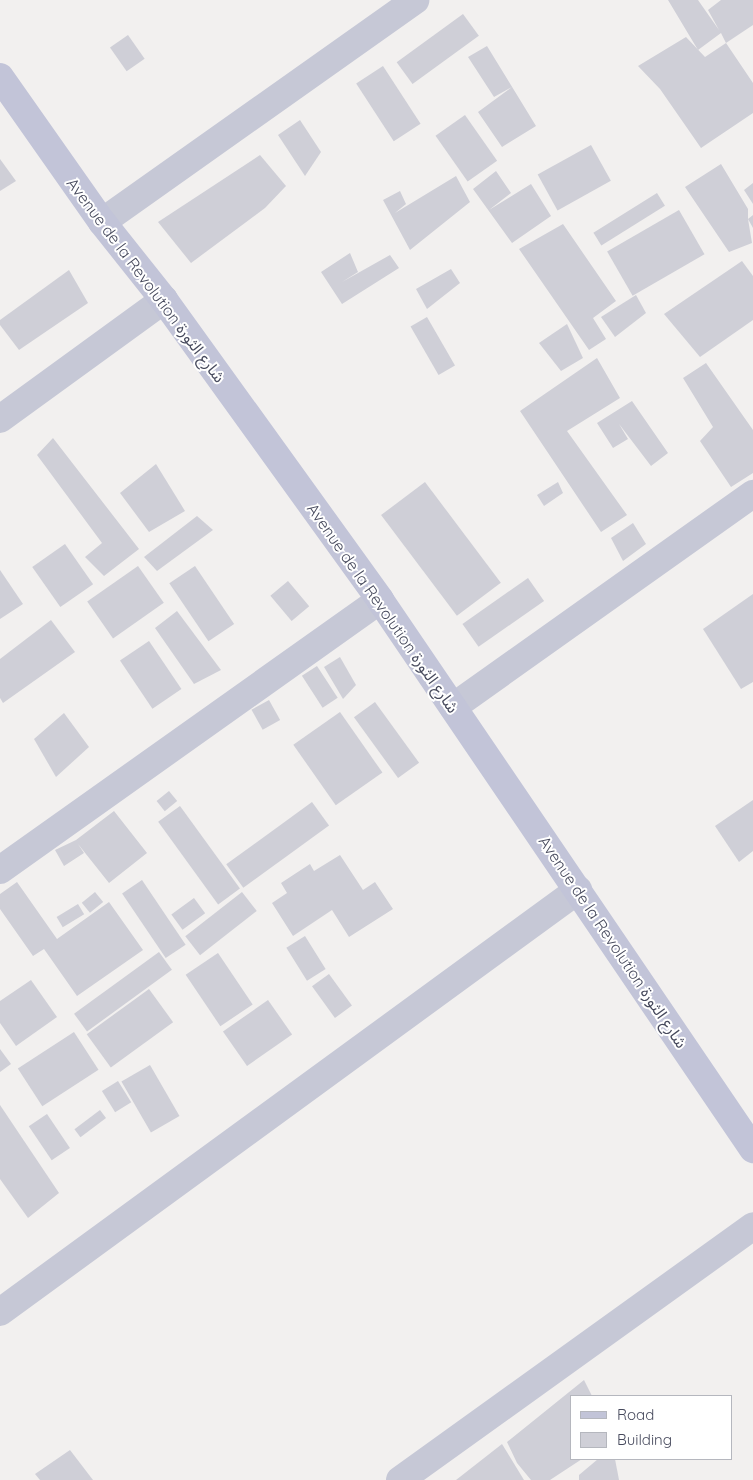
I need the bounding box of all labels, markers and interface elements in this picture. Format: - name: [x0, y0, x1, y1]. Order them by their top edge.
- street label: Avenue de la Revolution شارع الثورة: [63, 174, 229, 386]
- street label: Avenue de la Revolution شارع الثورة: [303, 500, 463, 716]
- street label: Avenue de la Revolution شارع الثورة: [535, 833, 691, 1051]
- legend: [570, 1395, 733, 1460]
- text: Road: [617, 1405, 654, 1424]
- text: Building: [617, 1430, 672, 1449]

